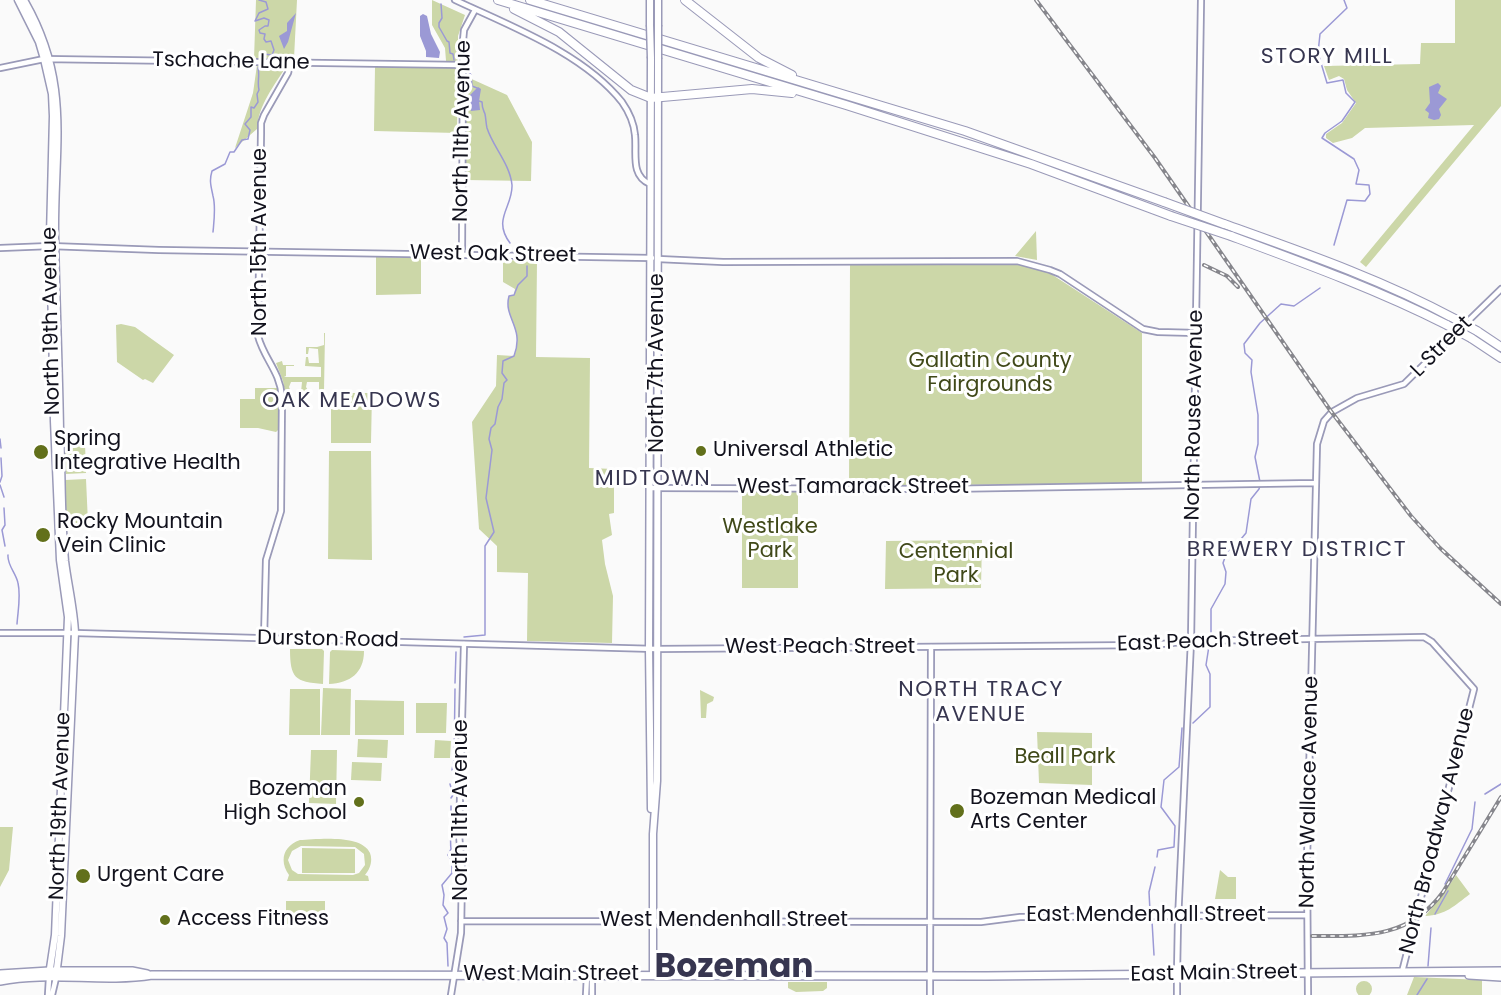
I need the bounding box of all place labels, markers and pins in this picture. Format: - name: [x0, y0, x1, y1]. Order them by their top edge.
- place label: Spring Integrative Health: [54, 427, 241, 477]
- place label: Universal Athletic: [713, 438, 893, 464]
- marker: Spring Integrative Health: [32, 443, 50, 461]
- marker: Universal Athletic: [694, 444, 708, 458]
- place label: Rocky Mountain Vein Clinic: [57, 510, 223, 560]
- marker: Rocky Mountain Vein Clinic: [34, 526, 52, 544]
- place label: Bozeman High School: [223, 777, 347, 827]
- place label: Bozeman Medical Arts Center: [970, 786, 1156, 836]
- marker: Bozeman High School: [352, 795, 366, 809]
- marker: Bozeman Medical Arts Center: [948, 802, 966, 820]
- place label: Urgent Care: [97, 863, 224, 889]
- marker: Urgent Care: [74, 867, 92, 885]
- place label: Access Fitness: [177, 907, 329, 933]
- marker: Access Fitness: [158, 913, 172, 927]

